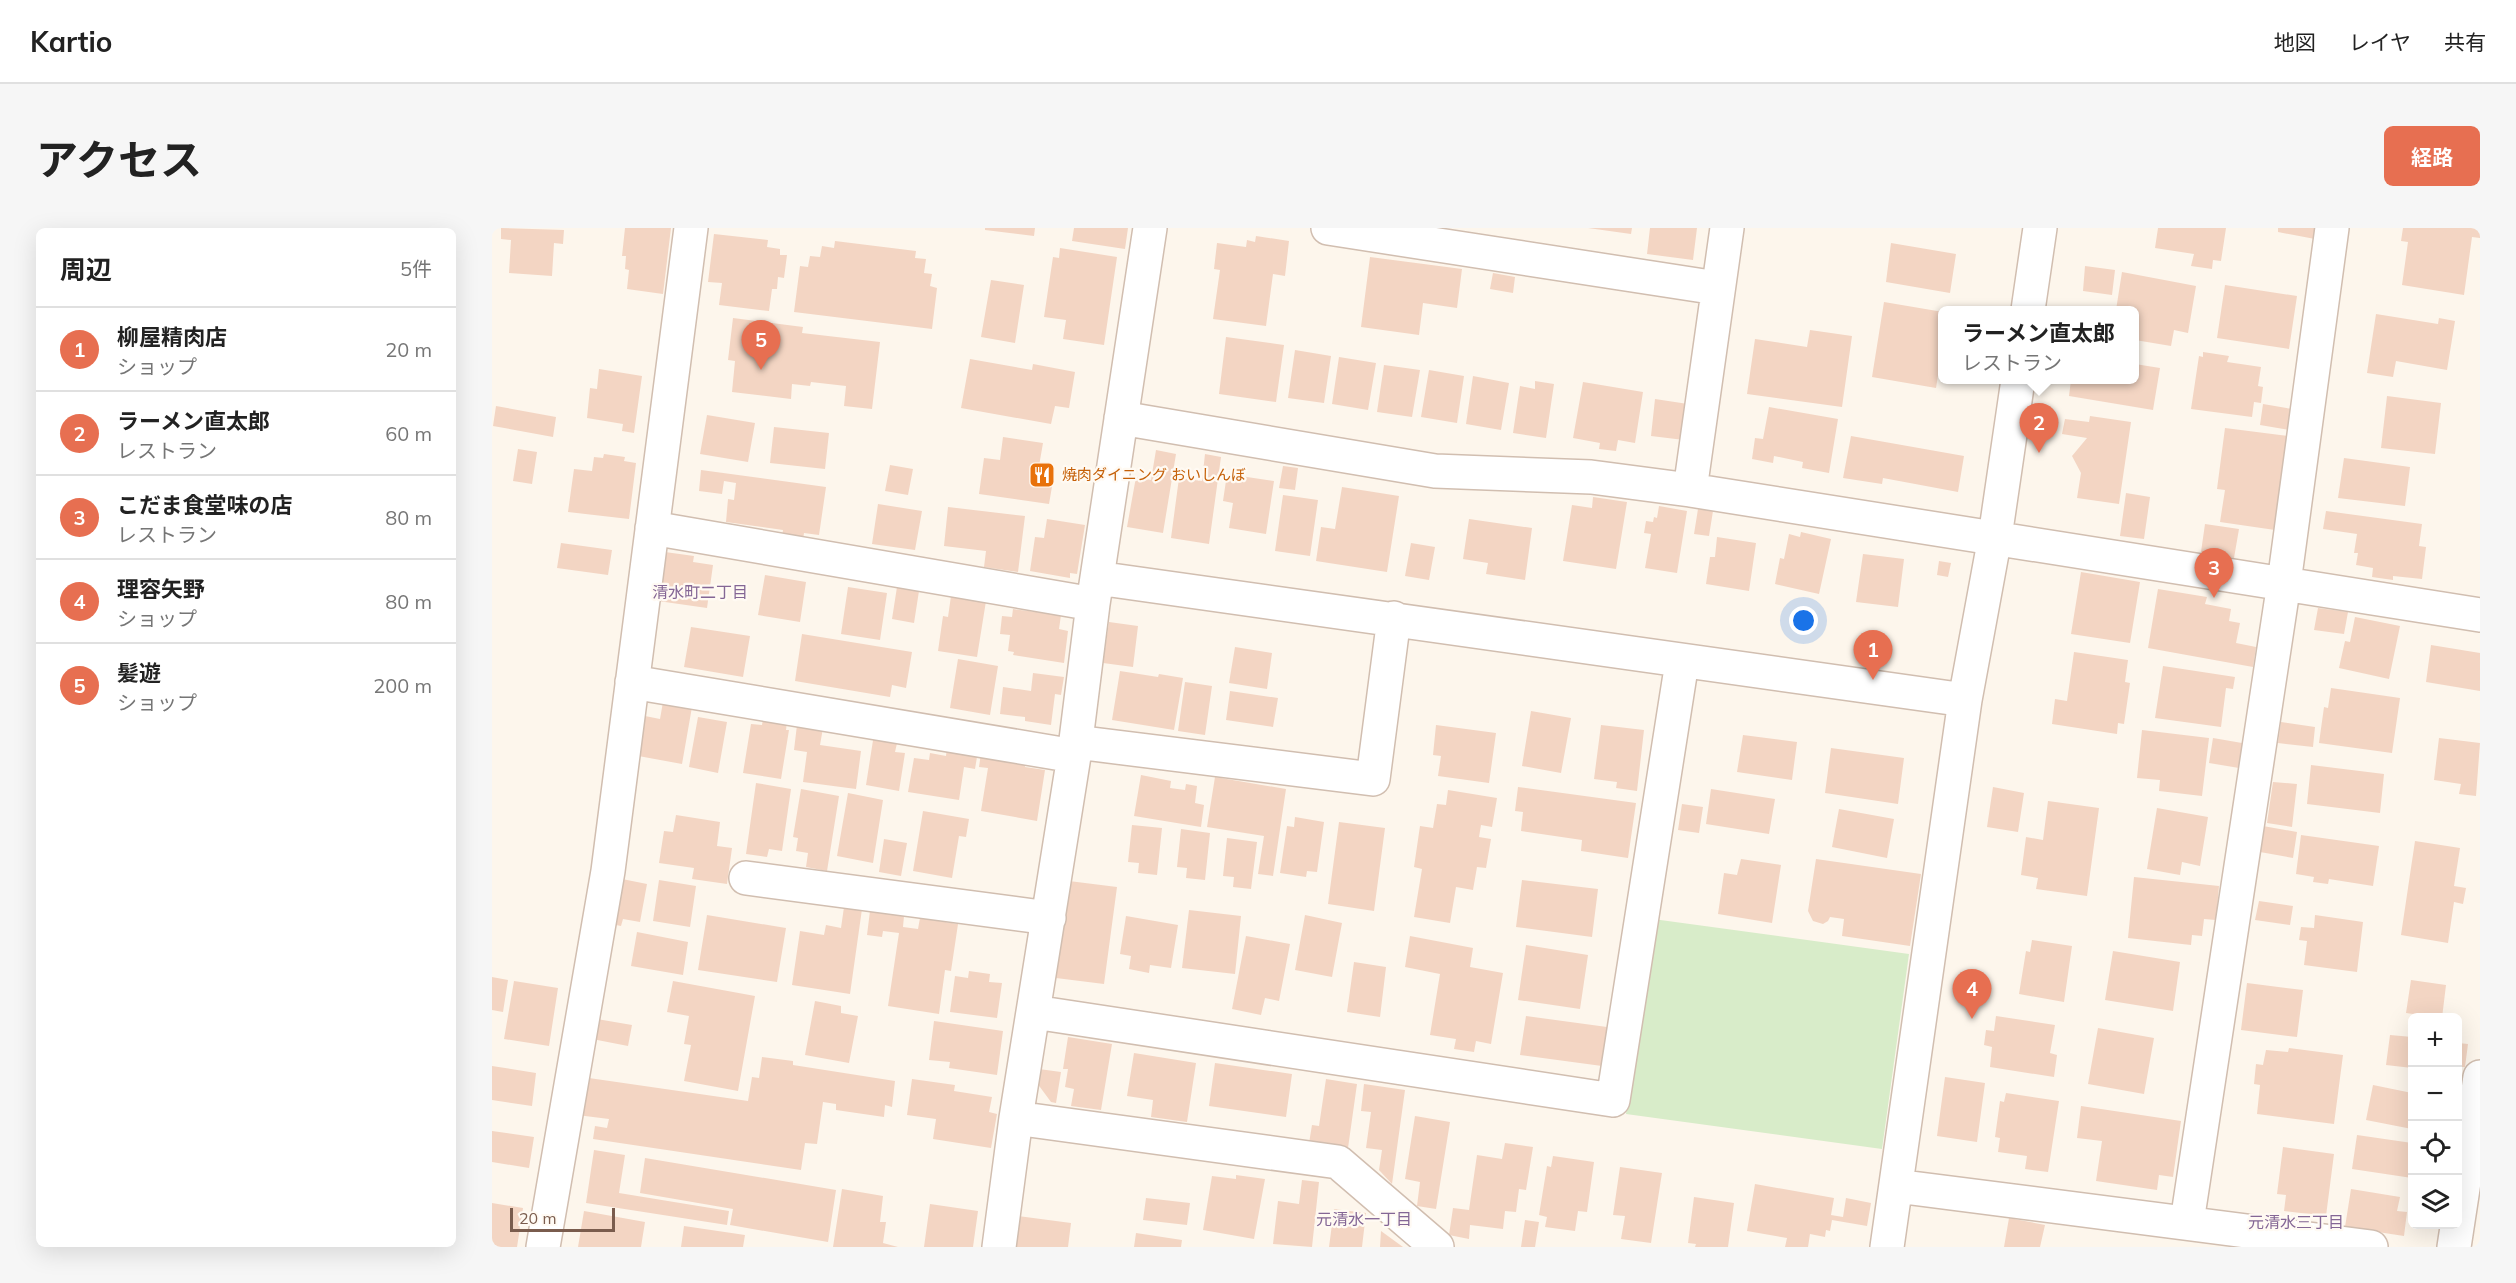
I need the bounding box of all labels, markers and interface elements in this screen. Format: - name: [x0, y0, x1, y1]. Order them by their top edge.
- text: Kartio: [30, 24, 112, 59]
- text: 地図: [2274, 29, 2316, 55]
- text: レイヤ: [2349, 29, 2411, 55]
- text: 共有: [2444, 29, 2486, 55]
- button: 経路: [2384, 126, 2480, 186]
- text: アクセス: [36, 133, 202, 186]
- text: 周辺: [60, 253, 112, 286]
- text: 5件: [400, 256, 432, 281]
- popup: [1938, 306, 2139, 384]
- text: ラーメン直太郎: [1962, 319, 2115, 347]
- pin: 5: [742, 320, 780, 370]
- text: 柳屋精肉店: [117, 323, 227, 351]
- text: 1: [74, 337, 86, 362]
- text: 20 m: [385, 337, 432, 362]
- text: レストラン: [1962, 350, 2062, 375]
- text: ショップ: [117, 354, 197, 379]
- pin: 2: [2020, 404, 2058, 453]
- text: ラーメン直太郎: [117, 407, 270, 435]
- text: 2: [74, 421, 86, 446]
- text: 60 m: [385, 421, 432, 446]
- text: レストラン: [117, 438, 217, 463]
- restaurant icon: 焼肉ダイニング おいしんぼ: [1027, 460, 1057, 490]
- place label: 焼肉ダイニング おいしんぼ: [1062, 465, 1246, 484]
- text: こだま食堂味の店: [117, 491, 293, 519]
- text: 3: [74, 505, 86, 530]
- text: 80 m: [385, 505, 432, 530]
- text: レストラン: [117, 522, 217, 547]
- pin: 3: [2194, 548, 2234, 598]
- text: 理容矢野: [117, 575, 205, 603]
- district label: 清水町二丁目: [652, 582, 748, 602]
- text: 4: [74, 589, 86, 614]
- text: 80 m: [385, 589, 432, 614]
- text: ショップ: [117, 606, 197, 631]
- your location: [1789, 606, 1818, 635]
- pin: 1: [1854, 630, 1892, 680]
- text: 髪遊: [117, 659, 161, 687]
- text: 5: [74, 673, 86, 698]
- text: 200 m: [373, 673, 432, 698]
- text: ショップ: [117, 690, 197, 715]
- pin: 4: [1952, 970, 1992, 1019]
- map controls: [2408, 1013, 2462, 1229]
- button: +: [2408, 1013, 2462, 1067]
- button: −: [2408, 1067, 2462, 1121]
- button: locate: [2408, 1121, 2462, 1175]
- button: layers: [2408, 1175, 2462, 1229]
- scale bar: [510, 1205, 615, 1232]
- text: 20 m: [519, 1208, 556, 1228]
- district label: 元清水一丁目: [1316, 1209, 1412, 1229]
- district label: 元清水三丁目: [2248, 1212, 2344, 1232]

